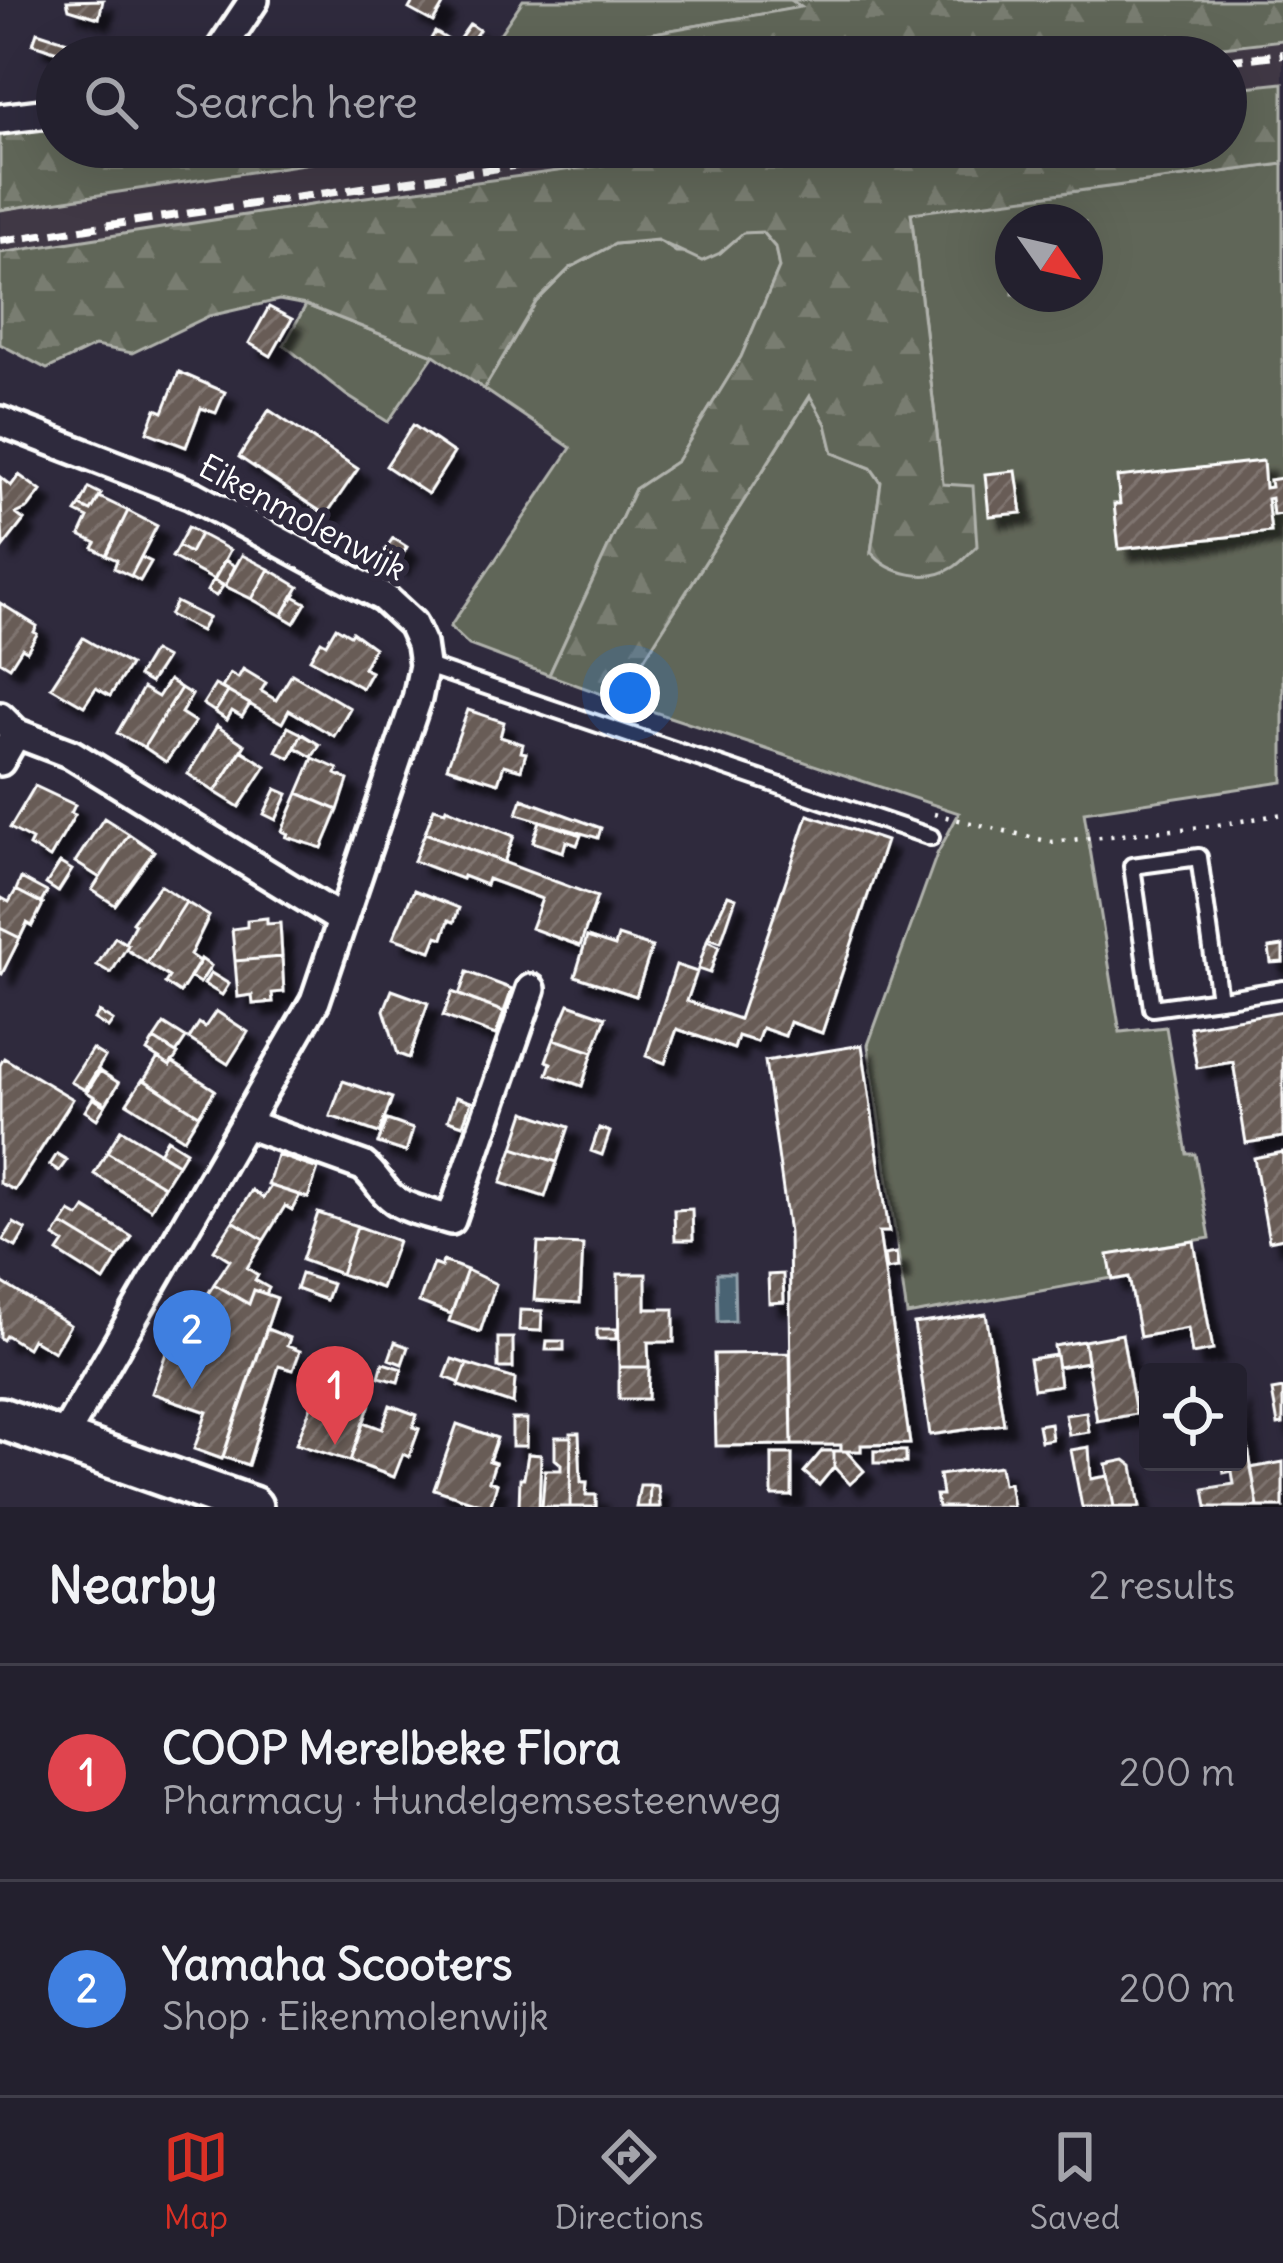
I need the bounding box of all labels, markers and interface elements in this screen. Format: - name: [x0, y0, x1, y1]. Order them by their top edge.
- search box: [36, 36, 1247, 168]
- icon: search: [78, 69, 144, 135]
- text: Search here: [174, 74, 418, 130]
- north arrow: [995, 204, 1103, 312]
- street label: Eikenmolenwijk: [192, 445, 414, 589]
- your location: [600, 663, 660, 723]
- pin: 2: [153, 1290, 231, 1389]
- pin: 1: [296, 1346, 374, 1445]
- map controls: [1139, 1363, 1247, 1471]
- button: locate: [1139, 1363, 1247, 1471]
- text: Nearby: [48, 1553, 217, 1617]
- text: 2 results: [1088, 1561, 1235, 1610]
- text: COOP Merelbeke Flora: [162, 1720, 621, 1776]
- text: 1: [79, 1748, 95, 1797]
- text: 200 m: [1119, 1748, 1235, 1797]
- text: Pharmacy · Hundelgemsesteenweg: [162, 1776, 781, 1825]
- text: Yamaha Scooters: [162, 1936, 513, 1992]
- text: 2: [76, 1964, 98, 2013]
- text: 200 m: [1119, 1964, 1235, 2013]
- text: Shop · Eikenmolenwijk: [162, 1992, 549, 2041]
- tab: Map: [163, 2124, 229, 2238]
- tab: Directions: [555, 2124, 704, 2238]
- tab: Saved: [1030, 2124, 1120, 2238]

